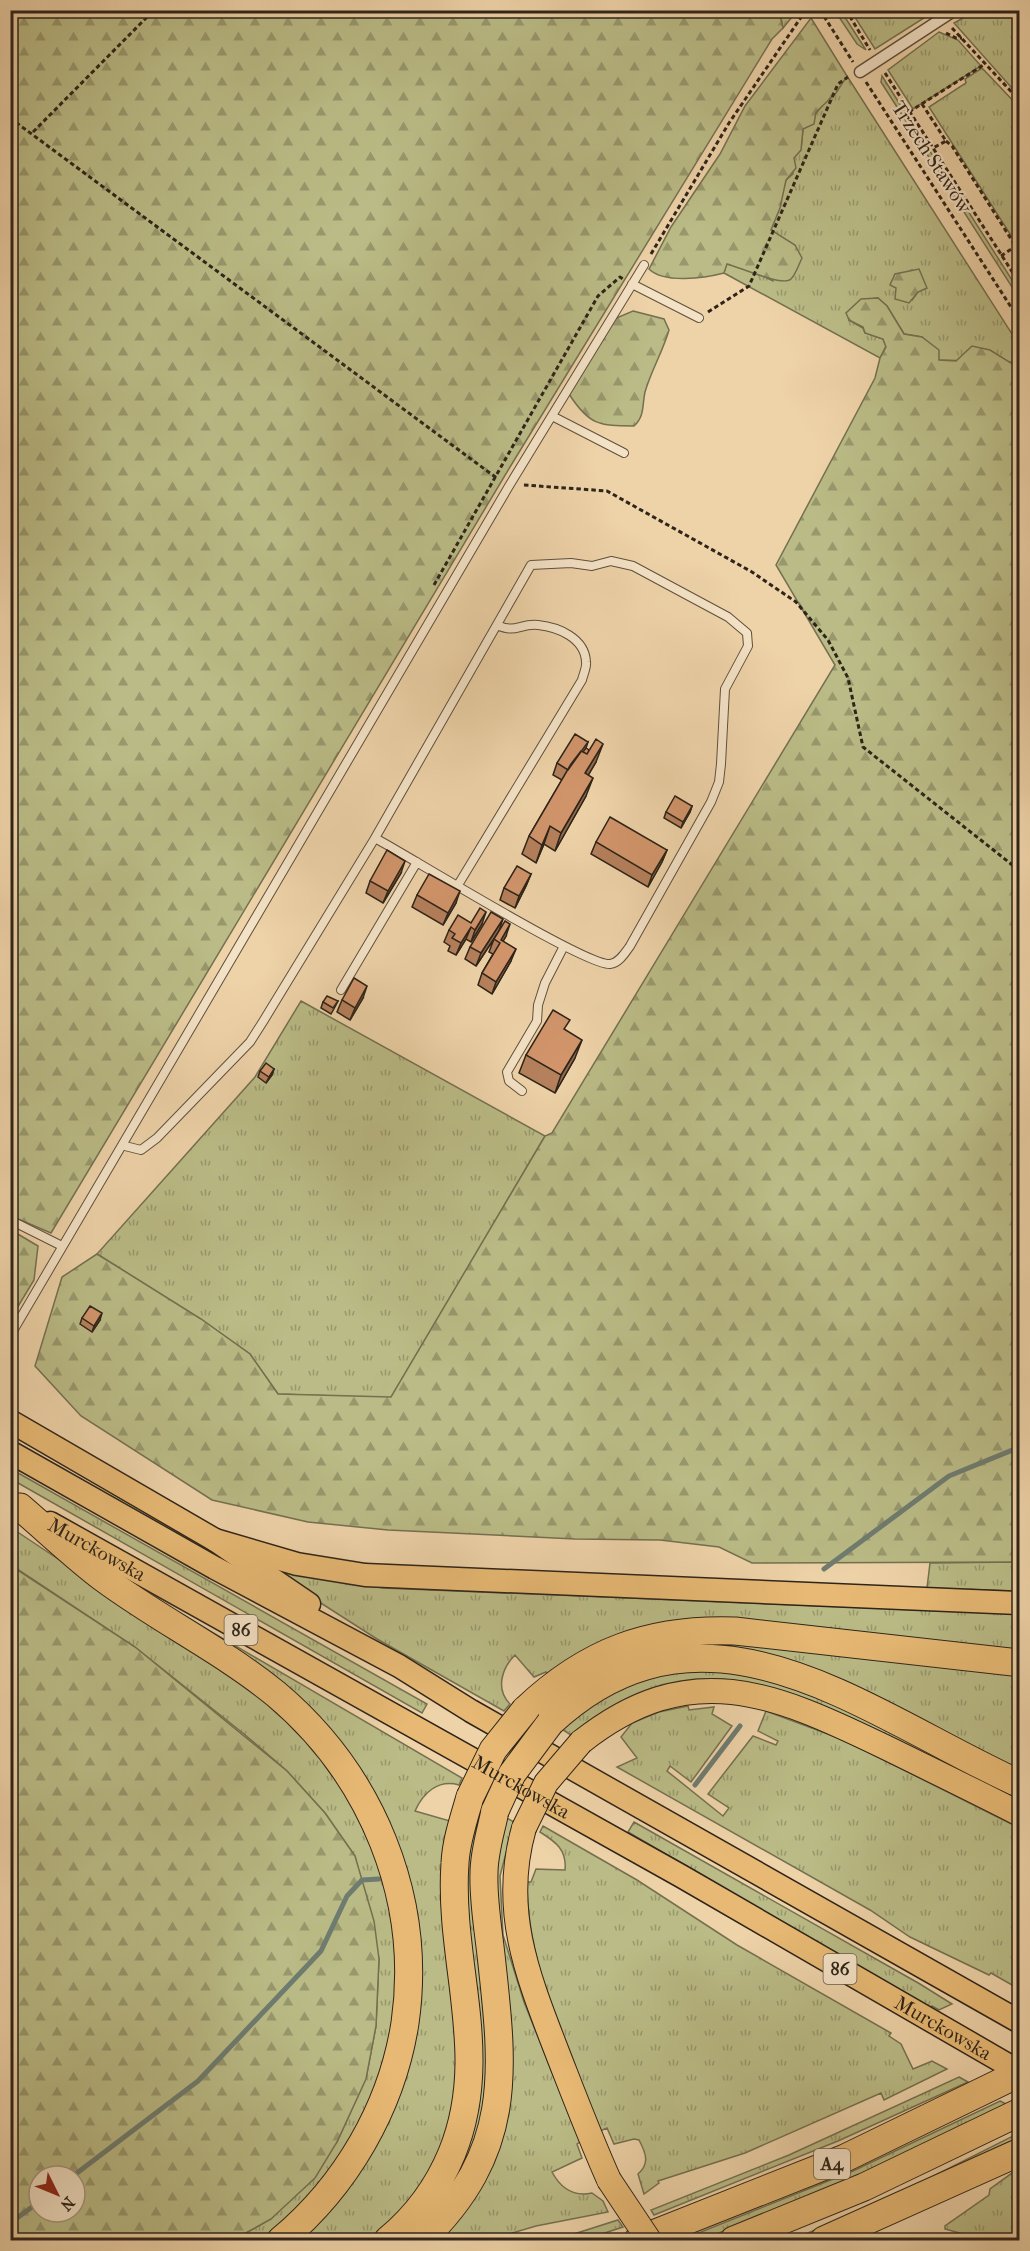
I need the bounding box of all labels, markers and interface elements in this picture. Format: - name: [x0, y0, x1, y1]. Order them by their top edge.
- street label: Trzech Stawów: [887, 97, 977, 219]
- street label: Murckowska: [44, 1513, 150, 1587]
- road number: 86: [224, 1615, 258, 1645]
- street label: Murckowska: [468, 1751, 574, 1824]
- road number: 86: [824, 1954, 856, 1984]
- street label: Murckowska: [890, 1991, 996, 2065]
- road number: A4: [814, 2149, 850, 2179]
- north arrow: [27, 2164, 87, 2224]
- text: N: [56, 2193, 79, 2215]

